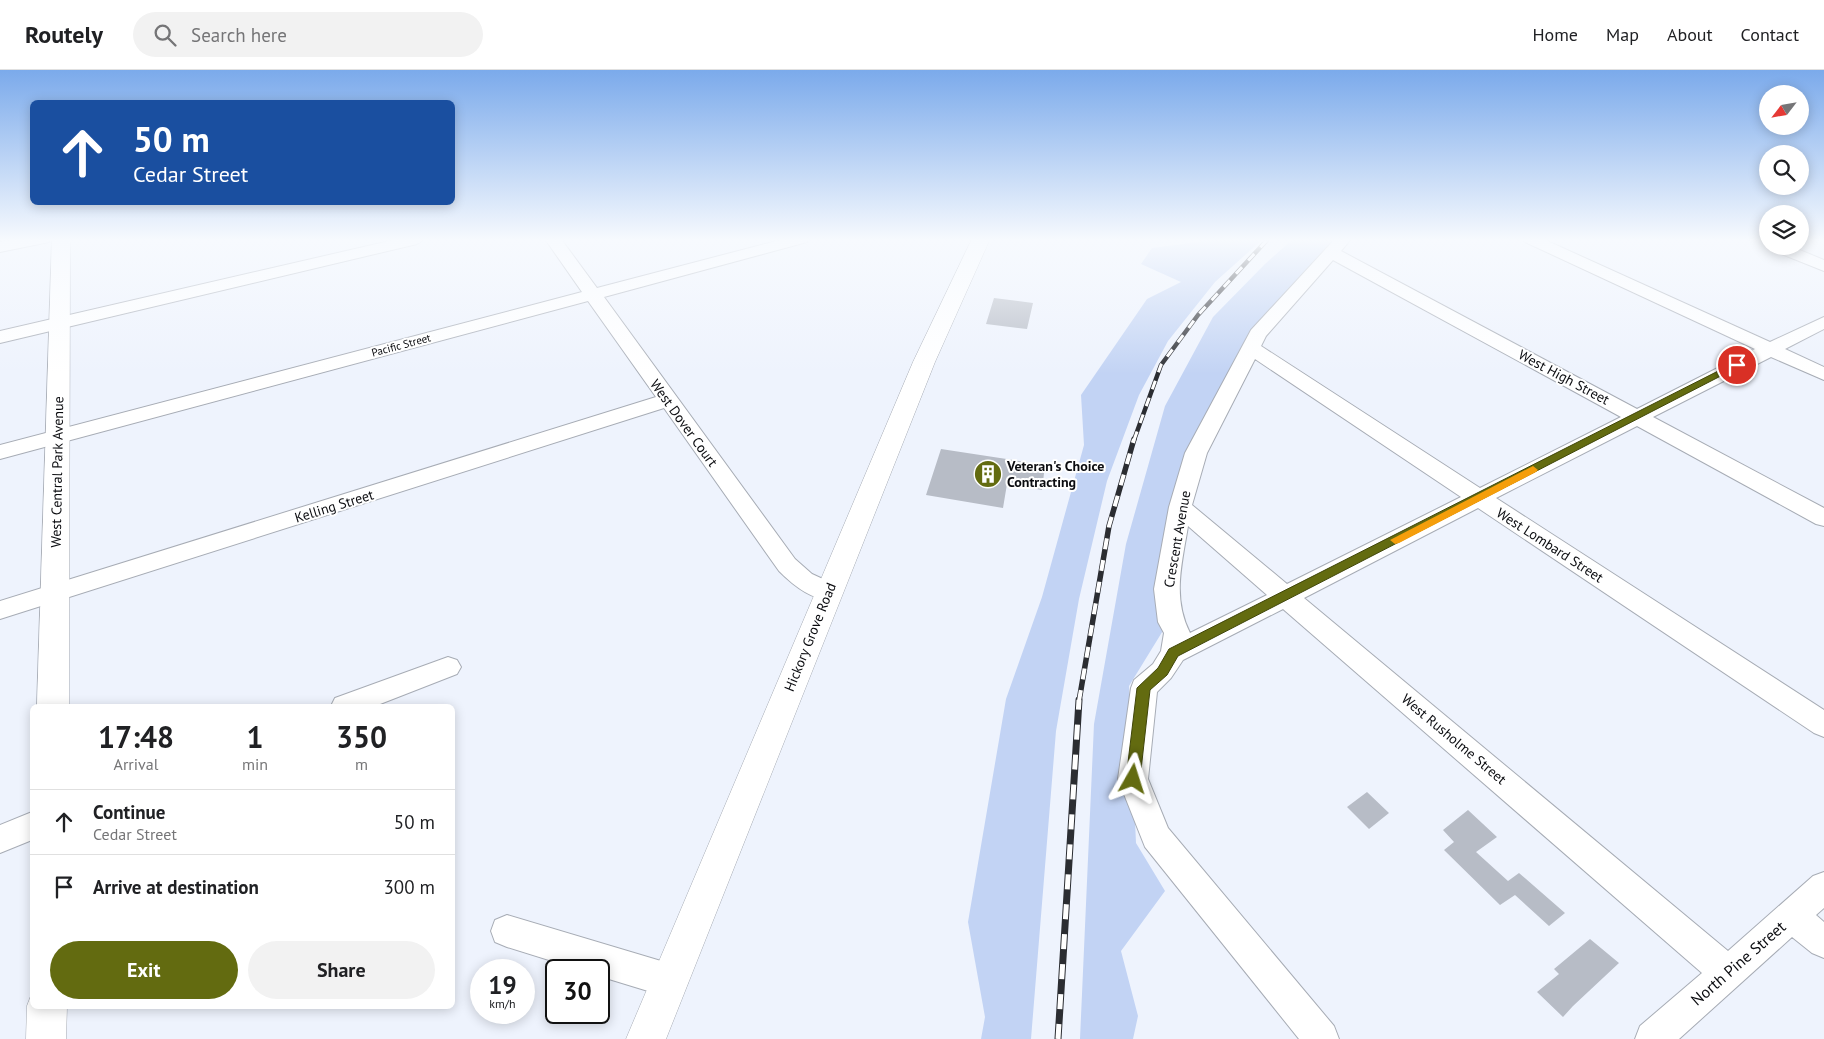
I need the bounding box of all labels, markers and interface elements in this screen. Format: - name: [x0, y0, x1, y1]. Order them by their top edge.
- search box: [133, 12, 483, 57]
- text: Routely: [25, 19, 103, 50]
- icon: search: [151, 21, 179, 49]
- text: Search here: [191, 23, 287, 47]
- text: Home: [1532, 23, 1578, 46]
- text: Map: [1606, 23, 1639, 46]
- text: About: [1667, 23, 1713, 46]
- text: Contact: [1741, 23, 1799, 46]
- north arrow: [1759, 85, 1809, 135]
- map controls: [1759, 85, 1809, 255]
- text: 50 m: [133, 116, 210, 162]
- icon: ahead: [50, 120, 115, 185]
- button: search: [1759, 145, 1809, 195]
- text: Cedar Street: [133, 160, 248, 188]
- button: layers: [1759, 205, 1809, 255]
- street label: Pacific Street: [370, 330, 432, 360]
- pin: [1716, 344, 1758, 386]
- street label: West High Street: [1515, 346, 1613, 409]
- icon: arrive: [1723, 351, 1751, 379]
- street label: West Dover Court: [646, 376, 722, 470]
- street label: West Central Park Avenue: [47, 396, 67, 548]
- place label: Veteran's Choice Contracting: [1006, 457, 1104, 491]
- building icon: Veteran's Choice Contracting: [973, 459, 1003, 489]
- street label: Kelling Street: [292, 485, 376, 527]
- street label: Crescent Avenue: [1160, 489, 1194, 589]
- street label: West Lombard Street: [1493, 504, 1607, 586]
- street label: Hickory Grove Road: [780, 580, 840, 694]
- street label: West Rusholme Street: [1398, 690, 1510, 788]
- text: 17:48: [98, 717, 174, 756]
- text: 1: [247, 717, 264, 756]
- text: 350: [336, 717, 387, 756]
- position arrow: [1106, 752, 1158, 804]
- text: Arrival: [114, 754, 158, 774]
- text: min: [242, 754, 268, 774]
- text: m: [355, 754, 368, 774]
- text: Continue: [93, 800, 165, 824]
- icon: ahead: [50, 808, 78, 836]
- text: 50 m: [394, 810, 435, 834]
- text: Cedar Street: [93, 824, 177, 844]
- icon: arrive: [50, 873, 78, 901]
- text: Arrive at destination: [93, 875, 259, 899]
- text: 300 m: [383, 875, 435, 899]
- street label: North Pine Street: [1687, 916, 1790, 1010]
- button: Exit: [50, 941, 238, 999]
- button: Share: [248, 941, 435, 999]
- speed limit sign: 30: [545, 959, 610, 1024]
- text: 19: [488, 969, 517, 1001]
- text: km/h: [489, 996, 516, 1011]

